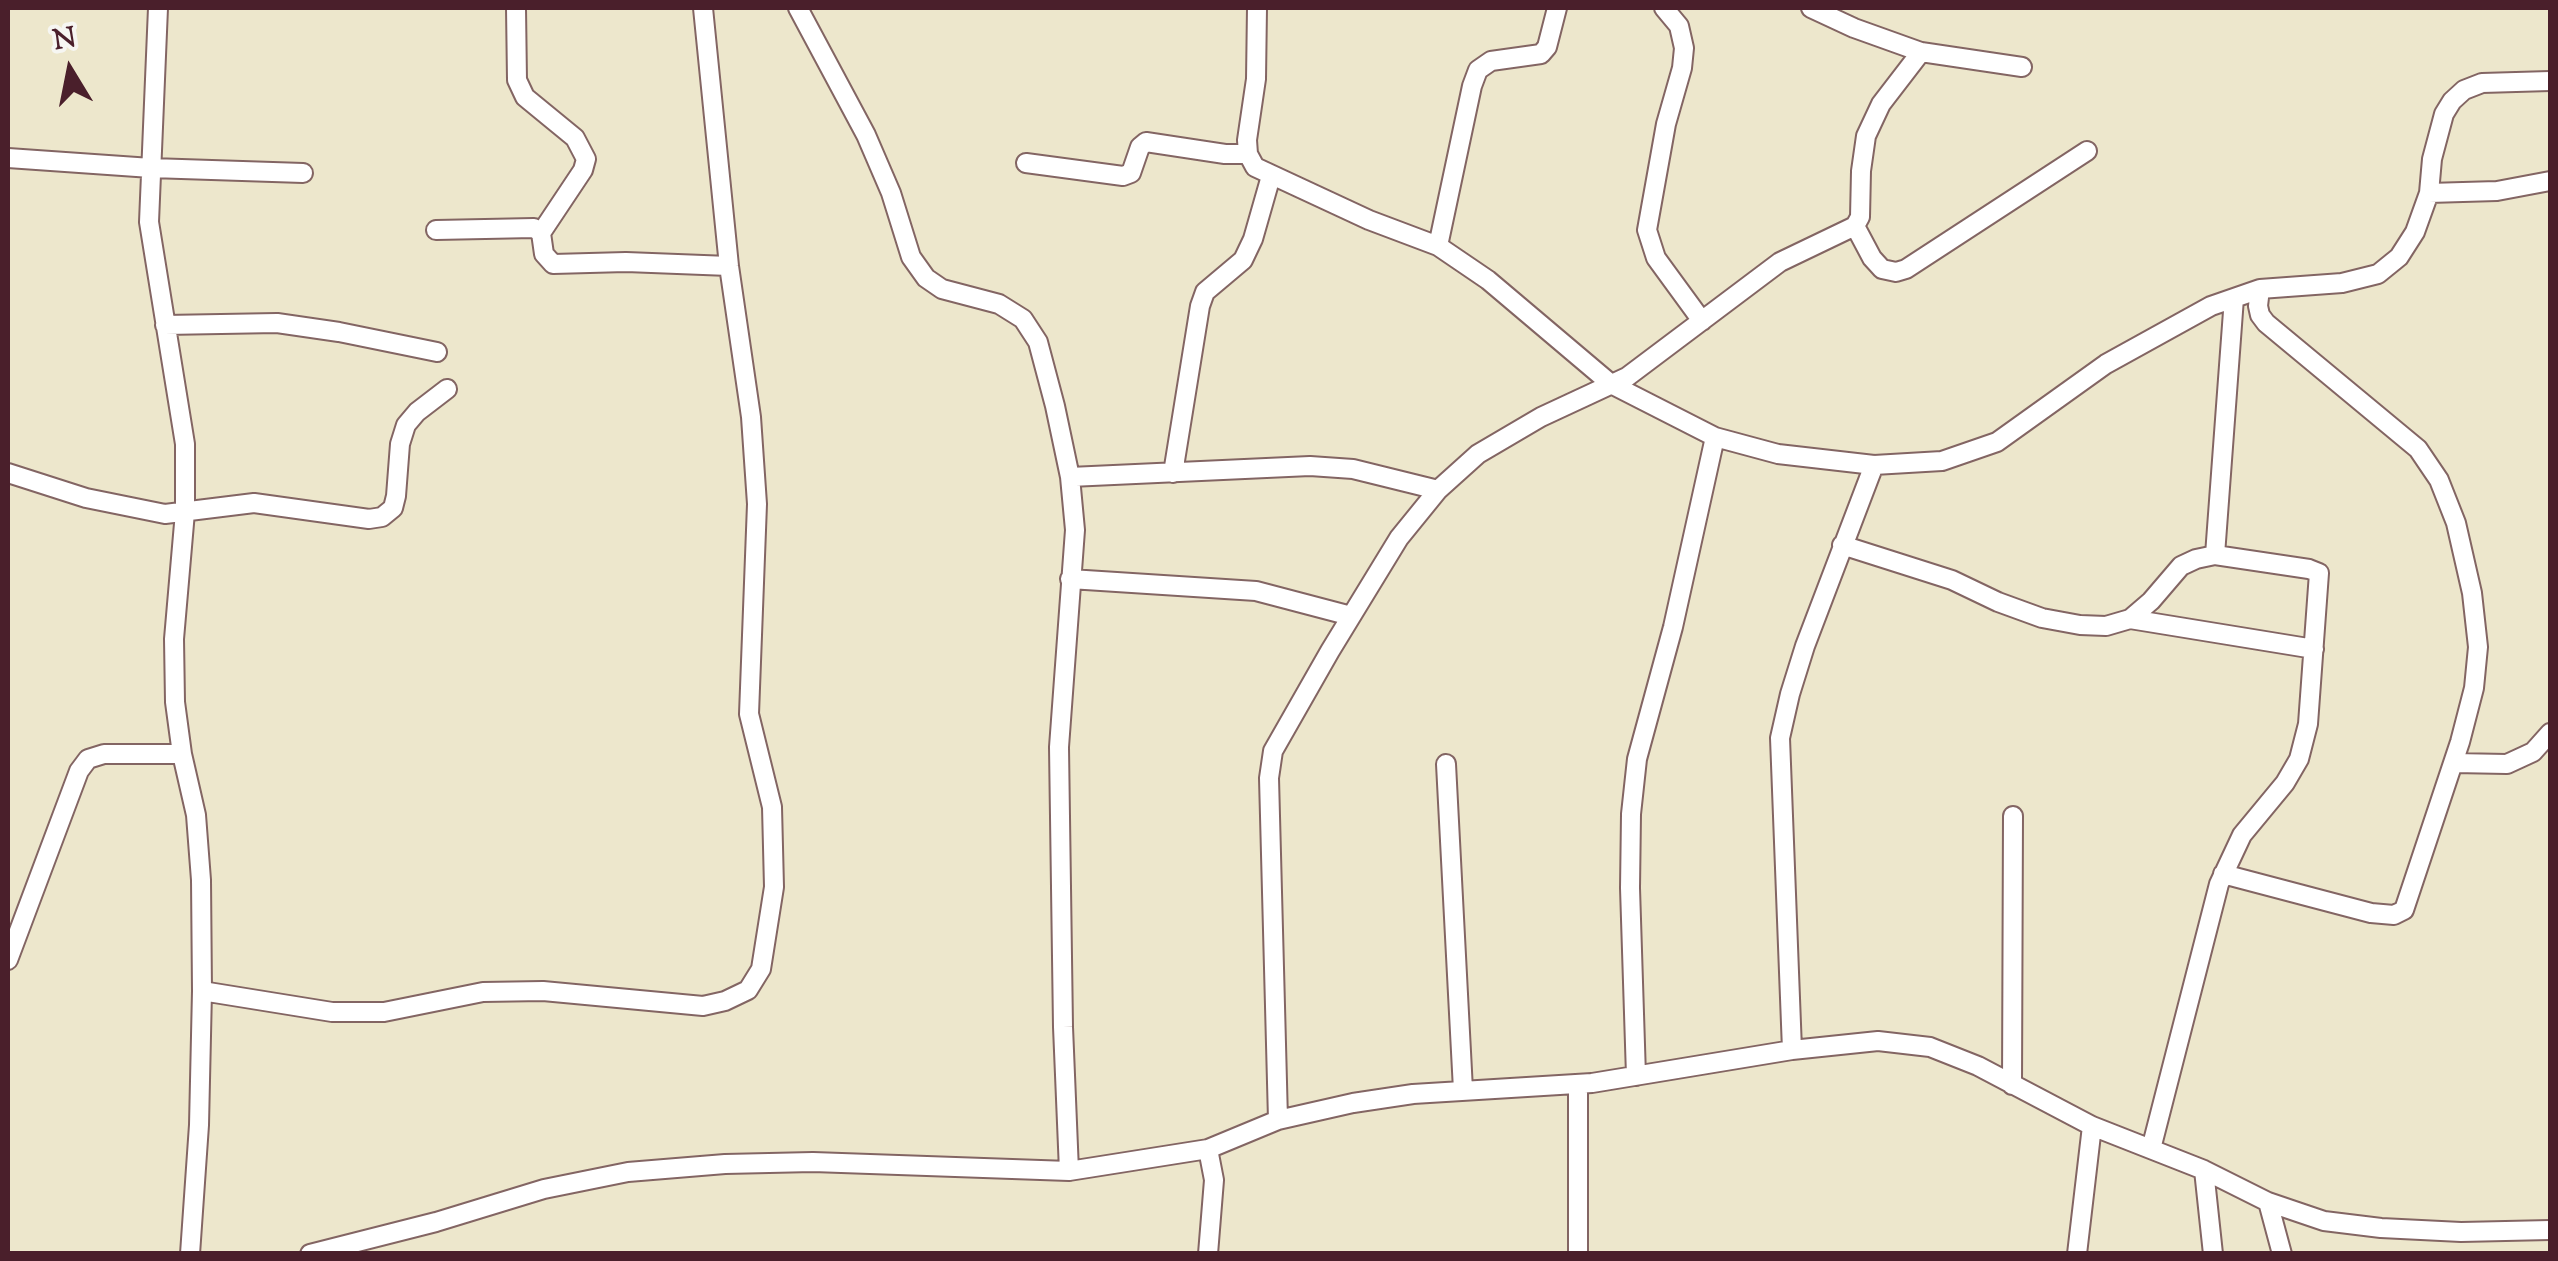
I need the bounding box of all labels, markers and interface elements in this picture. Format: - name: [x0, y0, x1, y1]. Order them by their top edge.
- text: N: [50, 19, 79, 62]
- north arrow: [20, 20, 120, 120]

